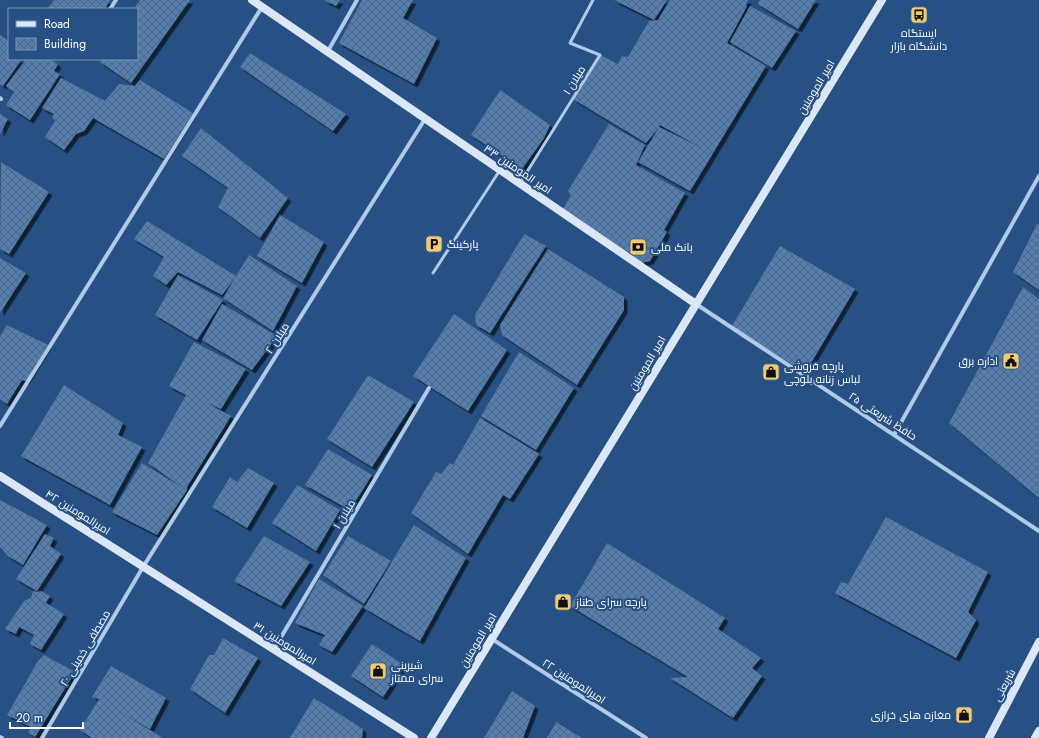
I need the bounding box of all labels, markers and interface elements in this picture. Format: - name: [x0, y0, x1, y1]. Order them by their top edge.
- bus stop icon: ایستگاه دانشگاه بازار: [909, 5, 929, 25]
- legend: [8, 8, 138, 60]
- text: Road: [44, 15, 70, 33]
- place label: ایستگاه دانشگاه بازار: [890, 25, 947, 54]
- text: Building: [44, 35, 86, 53]
- street label: امیر المومنین: [793, 57, 839, 117]
- street label: میلان ۱: [559, 62, 589, 98]
- street label: امیر المومنین ۳۳: [481, 140, 555, 198]
- parking icon: پارکینگ: [424, 234, 444, 254]
- place label: پارکینگ: [447, 236, 478, 252]
- bank icon: بانک ملی: [628, 237, 648, 257]
- place label: بانک ملی: [651, 239, 693, 255]
- street label: میلان ۲: [261, 319, 293, 357]
- street label: امیر المومنین: [624, 333, 670, 393]
- public building icon: اداره برق: [1001, 351, 1021, 371]
- place label: اداره برق: [958, 353, 998, 369]
- place label: پارچه فروشی لباس زنانه بلوچی: [784, 358, 860, 387]
- shop icon: پارچه فروشی لباس زنانه بلوچی: [761, 362, 781, 382]
- street label: حافظ شریعتی ۲۵: [846, 388, 920, 444]
- street label: امیرالمومنین ۴۲: [42, 486, 114, 538]
- street label: میلان ۱: [329, 496, 359, 532]
- shop icon: پارچه سرای طناز: [553, 592, 573, 612]
- place label: پارچه سرای طناز: [575, 594, 647, 610]
- street label: مصطفی خمینی ۲۰: [56, 607, 114, 689]
- street label: امیر المومنین: [455, 610, 501, 670]
- street label: امیرالمومنین ۳۱: [250, 617, 320, 669]
- street label: امیرالمومنین ۲۲: [539, 655, 609, 707]
- place label: شیرینی سرای ممتاز: [390, 657, 443, 686]
- shop icon: شیرینی سرای ممتاز: [368, 661, 388, 681]
- street label: شریعتی: [989, 666, 1019, 704]
- scale bar: [10, 704, 83, 730]
- shop icon: مغازه های خرازی: [954, 705, 974, 725]
- place label: مغازه های خرازی: [871, 707, 951, 723]
- text: 20 m: [16, 709, 43, 727]

